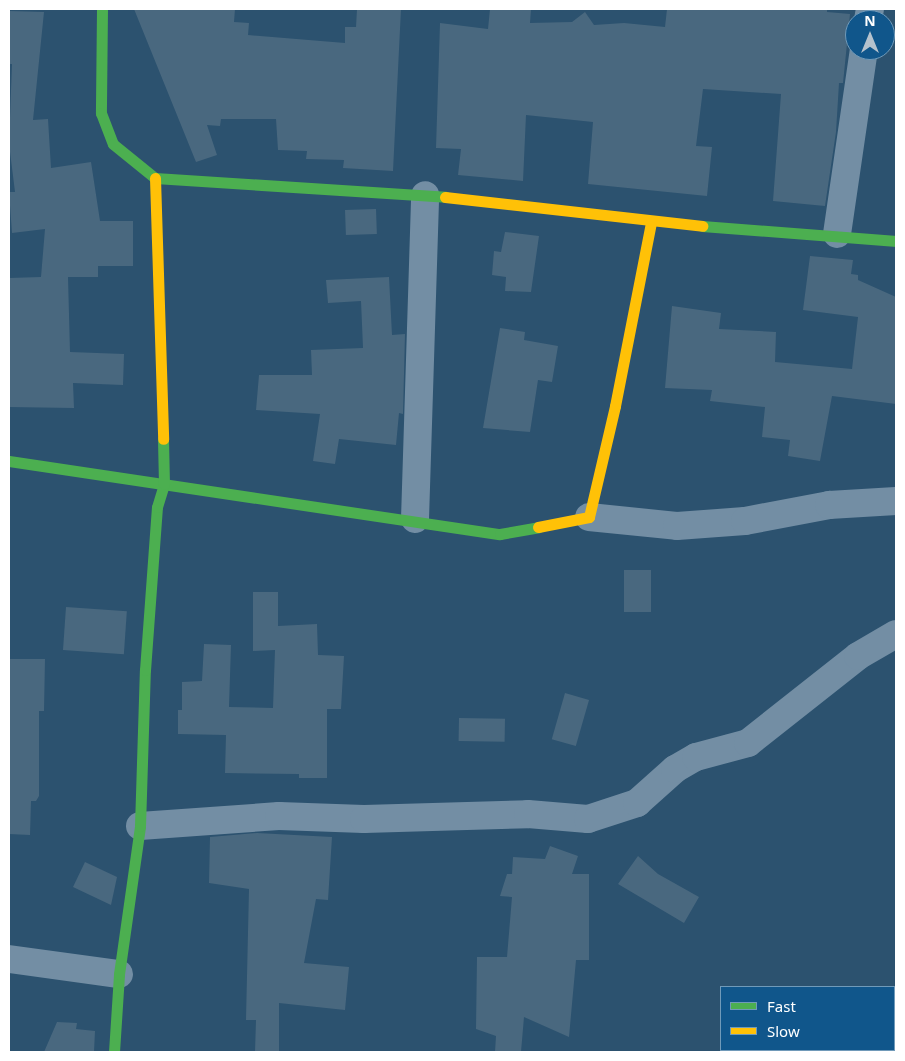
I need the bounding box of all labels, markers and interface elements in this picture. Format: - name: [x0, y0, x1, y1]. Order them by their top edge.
- north arrow: [845, 10, 895, 60]
- text: N: [864, 11, 876, 30]
- legend: [720, 986, 895, 1051]
- text: Fast: [767, 996, 796, 1016]
- text: Slow: [767, 1021, 800, 1041]

